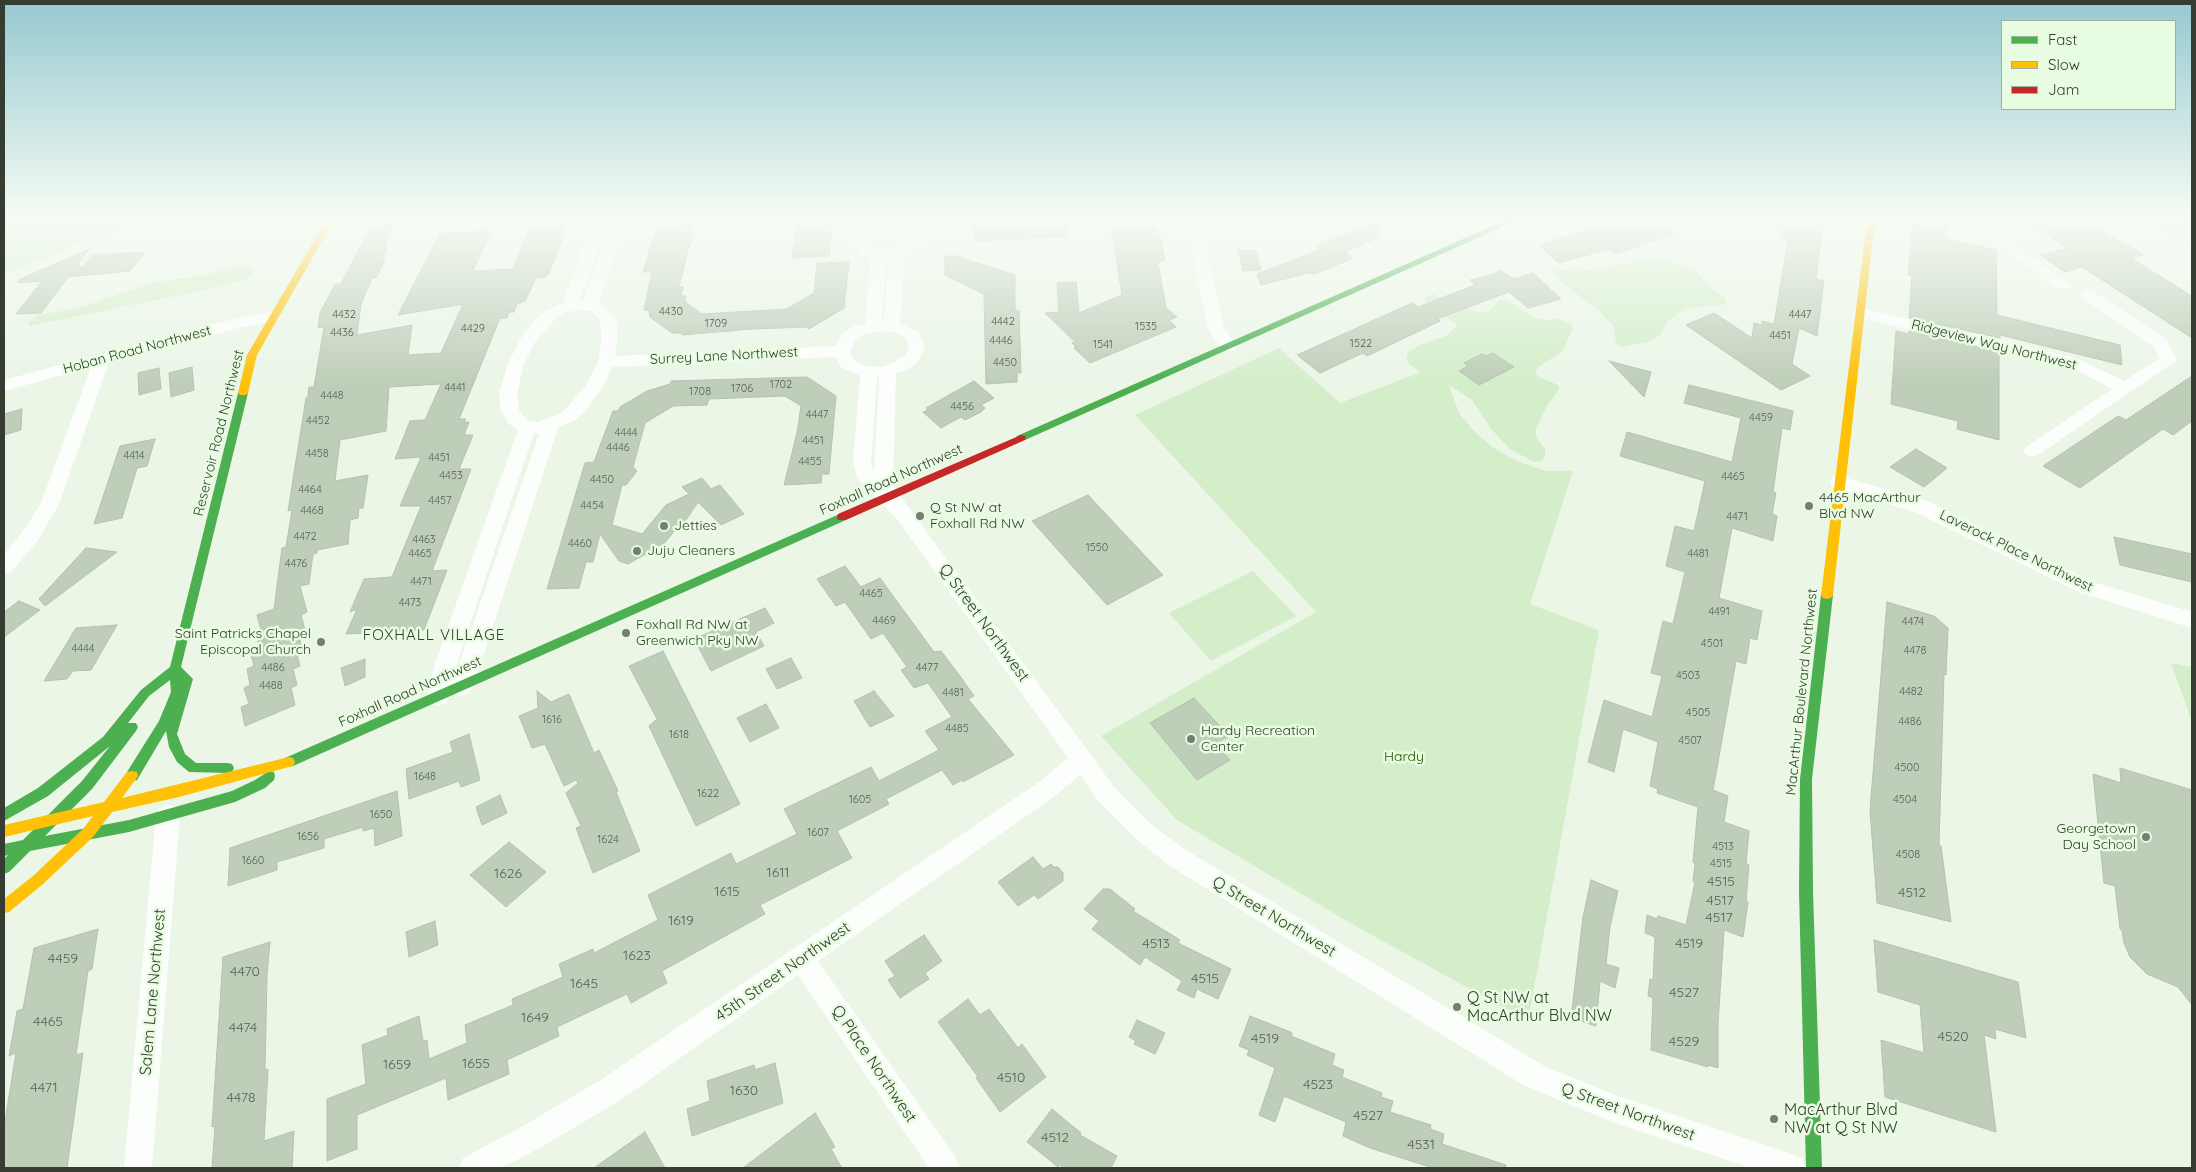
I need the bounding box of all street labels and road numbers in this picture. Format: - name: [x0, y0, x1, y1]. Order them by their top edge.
- street label: Ridgeview Way Northwest: [1910, 316, 2078, 374]
- street label: Hoban Road Northwest: [61, 322, 213, 378]
- street label: Surrey Lane Northwest: [650, 344, 798, 368]
- street label: Reservoir Road Northwest: [190, 348, 248, 518]
- street label: Foxhall Road Northwest: [817, 441, 965, 519]
- street label: Laverock Place Northwest: [1937, 506, 2095, 596]
- street label: Q Street Northwest: [935, 560, 1033, 686]
- street label: MacArthur Boulevard Northwest: [1783, 588, 1821, 796]
- street label: Foxhall Road Northwest: [336, 653, 484, 731]
- street label: Q Street Northwest: [1209, 873, 1339, 961]
- street label: Salem Lane Northwest: [136, 908, 170, 1076]
- street label: 45th Street Northwest: [712, 918, 854, 1026]
- street label: Q Place Northwest: [828, 1002, 920, 1126]
- street label: Q Street Northwest: [1559, 1079, 1697, 1145]

